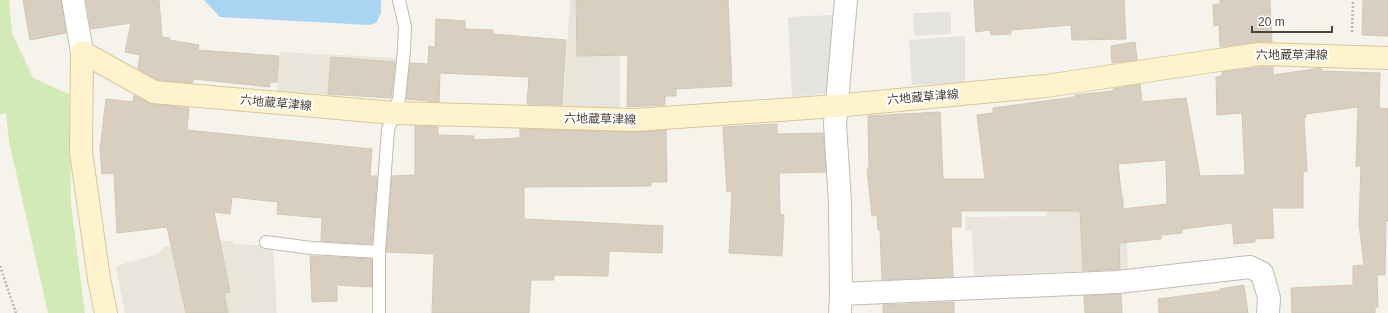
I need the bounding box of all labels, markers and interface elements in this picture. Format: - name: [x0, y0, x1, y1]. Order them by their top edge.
- scale bar: [1252, 8, 1332, 34]
- text: 20 m: [1258, 15, 1285, 29]
- street label: 六地蔵草津線: [1256, 48, 1328, 62]
- street label: 六地蔵草津線: [887, 87, 959, 107]
- street label: 六地蔵草津線: [240, 93, 312, 113]
- street label: 六地蔵草津線: [564, 111, 636, 127]

